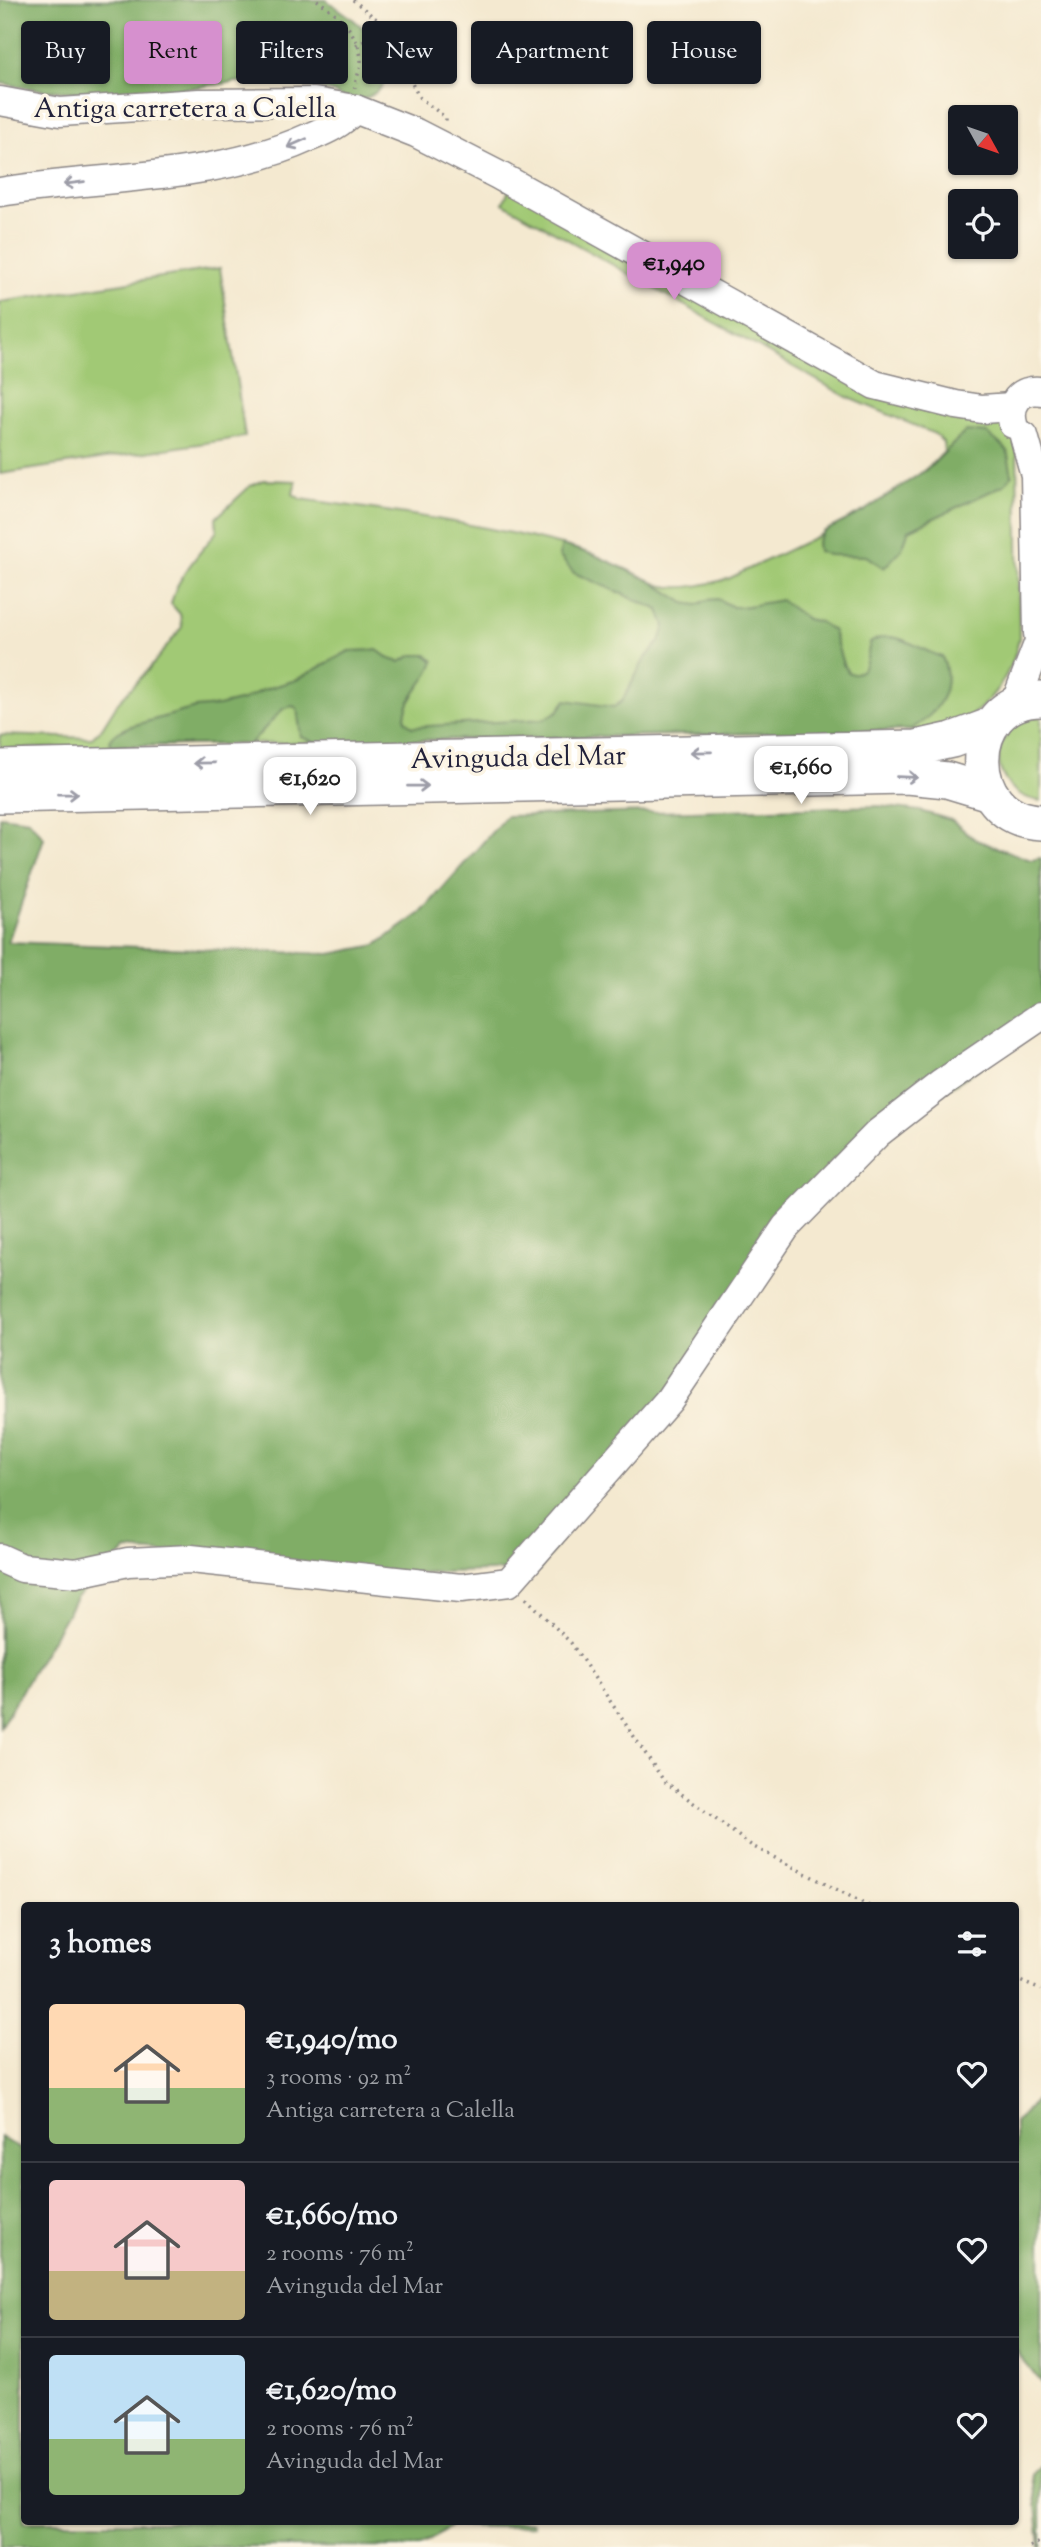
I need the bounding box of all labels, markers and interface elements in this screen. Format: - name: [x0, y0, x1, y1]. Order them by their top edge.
- chip: Buy: [21, 21, 110, 84]
- chip: Rent: [124, 21, 222, 84]
- chip: Filters: [236, 21, 348, 84]
- chip: New: [362, 21, 457, 84]
- chip: Apartment: [471, 21, 633, 84]
- chip: House: [647, 21, 761, 84]
- street label: Antiga carretera a Calella: [34, 90, 337, 130]
- north arrow: [948, 105, 1018, 175]
- map controls: [948, 105, 1018, 259]
- one-way arrow: [287, 137, 308, 150]
- one-way arrow: [63, 176, 86, 189]
- button: locate: [948, 189, 1018, 259]
- pin: €1,940: [617, 243, 731, 302]
- text: €1,940: [643, 248, 705, 281]
- street label: Avinguda del Mar: [410, 737, 627, 781]
- one-way arrow: [689, 746, 712, 759]
- pin: €1,660: [744, 746, 858, 806]
- text: €1,660: [770, 752, 832, 785]
- one-way arrow: [193, 757, 216, 770]
- pin: €1,620: [253, 758, 367, 817]
- text: €1,620: [279, 763, 341, 796]
- one-way arrow: [895, 770, 918, 783]
- one-way arrow: [406, 780, 429, 793]
- one-way arrow: [56, 787, 79, 800]
- text: 3 homes: [49, 1923, 152, 1966]
- icon: filters: [953, 1925, 991, 1963]
- text: €1,940/mo: [266, 2019, 398, 2062]
- icon: home: [105, 2032, 189, 2116]
- icon: heart: [953, 2055, 991, 2093]
- text: 3 rooms · 92 m²: [266, 2062, 411, 2095]
- text: Antiga carretera a Calella: [266, 2095, 515, 2128]
- text: €1,660/mo: [266, 2195, 398, 2238]
- icon: home: [105, 2208, 189, 2292]
- icon: heart: [953, 2231, 991, 2269]
- text: 2 rooms · 76 m²: [266, 2238, 414, 2271]
- text: Avinguda del Mar: [266, 2271, 443, 2304]
- text: €1,620/mo: [266, 2370, 397, 2413]
- icon: home: [105, 2383, 189, 2467]
- icon: heart: [953, 2406, 991, 2444]
- text: 2 rooms · 76 m²: [266, 2413, 414, 2446]
- text: Avinguda del Mar: [266, 2446, 443, 2479]

